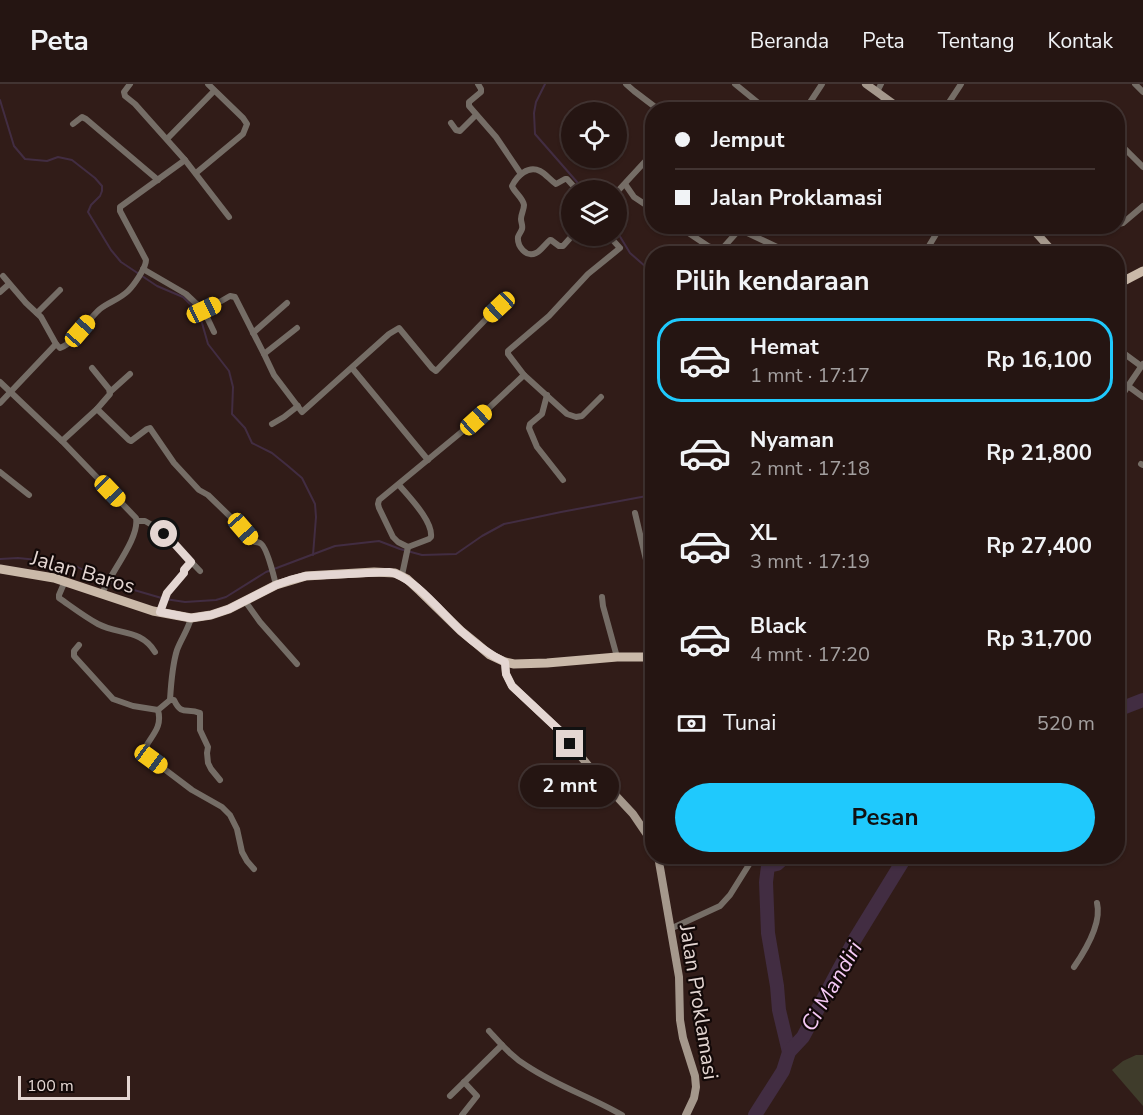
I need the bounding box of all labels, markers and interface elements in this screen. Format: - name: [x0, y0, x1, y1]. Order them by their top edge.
- text: Peta: [30, 22, 89, 60]
- text: Beranda: [750, 27, 829, 55]
- text: Peta: [862, 27, 905, 55]
- text: Tentang: [938, 27, 1015, 55]
- text: Kontak: [1048, 27, 1113, 55]
- map controls: [561, 102, 627, 246]
- button: locate: [561, 102, 627, 168]
- text: Jemput: [711, 125, 784, 155]
- button: layers: [561, 180, 627, 246]
- text: Jalan Proklamasi: [711, 183, 882, 213]
- text: Pilih kendaraan: [675, 263, 869, 300]
- car: [480, 288, 518, 326]
- car: [184, 294, 224, 326]
- car: [61, 312, 99, 350]
- text: Hemat: [750, 332, 819, 362]
- icon: car: [678, 333, 732, 387]
- text: Rp 16,100: [986, 345, 1092, 375]
- text: 1 mnt · 17:17: [750, 362, 870, 389]
- car: [457, 401, 495, 439]
- text: Nyaman: [750, 425, 834, 455]
- icon: car: [678, 426, 732, 480]
- text: Rp 21,800: [986, 438, 1092, 468]
- text: 2 mnt · 17:18: [750, 455, 870, 482]
- car: [91, 472, 129, 510]
- car: [224, 510, 262, 548]
- text: XL: [750, 518, 777, 548]
- icon: car: [678, 519, 732, 573]
- route start: [150, 520, 177, 547]
- text: Rp 27,400: [986, 531, 1092, 561]
- street label: Jalan Baros: [27, 544, 138, 600]
- text: 3 mnt · 17:19: [750, 548, 870, 575]
- text: Black: [750, 611, 806, 641]
- icon: car: [678, 612, 732, 666]
- text: Rp 31,700: [986, 624, 1092, 654]
- text: 4 mnt · 17:20: [750, 641, 870, 668]
- icon: cash: [675, 707, 708, 740]
- text: Tunai: [723, 708, 776, 738]
- text: 520 m: [1037, 710, 1095, 737]
- route end: [556, 730, 583, 757]
- car: [131, 741, 171, 777]
- callout: 2 mnt: [520, 765, 620, 807]
- text: 2 mnt: [542, 772, 597, 799]
- button: Pesan: [675, 783, 1095, 852]
- street label: Jalan Proklamasi: [673, 921, 725, 1082]
- water label: Ci Mandiri: [794, 935, 870, 1037]
- scale bar: [18, 1073, 130, 1100]
- text: 100 m: [27, 1075, 74, 1097]

